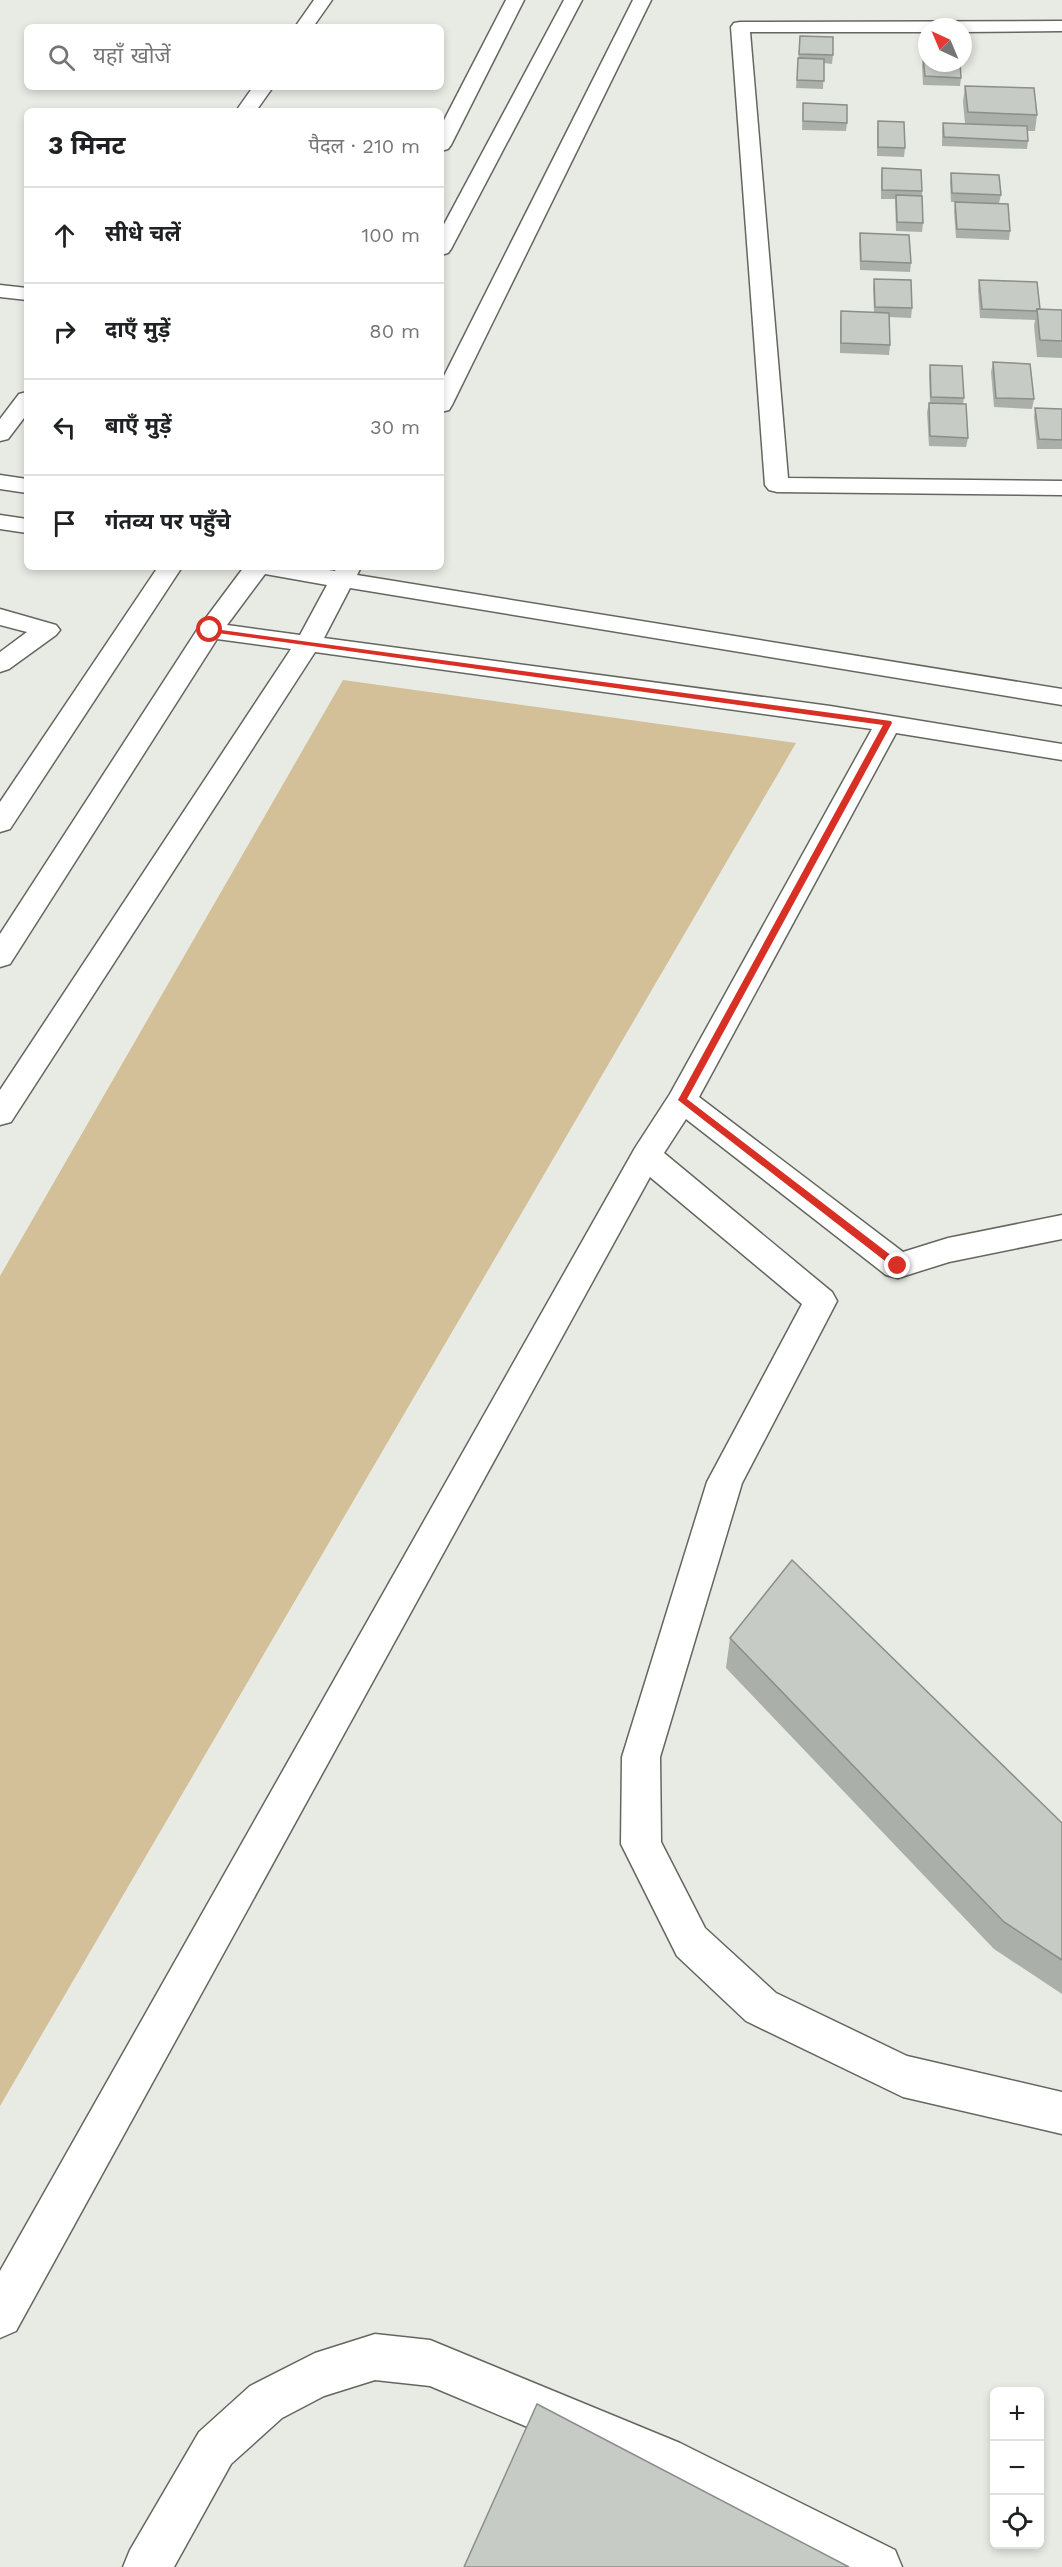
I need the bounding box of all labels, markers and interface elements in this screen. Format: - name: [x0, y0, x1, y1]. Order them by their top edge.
- north arrow: [918, 18, 972, 72]
- search box: [24, 24, 444, 90]
- icon: search: [45, 41, 78, 74]
- text: यहाँ खोजें: [93, 43, 171, 68]
- text: 3 मिनट: [48, 130, 125, 160]
- text: पैदल · 210 m: [309, 134, 420, 158]
- icon: ahead: [48, 219, 81, 252]
- text: सीधे चलें: [105, 221, 181, 246]
- text: 100 m: [361, 223, 420, 247]
- icon: right: [48, 315, 81, 348]
- text: दाएँ मुड़ें: [105, 317, 170, 342]
- text: 80 m: [369, 319, 420, 343]
- icon: left: [48, 411, 81, 444]
- text: बाएँ मुड़ें: [105, 413, 172, 438]
- text: 30 m: [370, 415, 420, 439]
- icon: arrive: [48, 507, 81, 540]
- text: गंतव्य पर पहुँचे: [105, 509, 231, 534]
- route start: [196, 616, 222, 642]
- route end: [884, 1252, 910, 1278]
- map controls: [990, 2387, 1044, 2549]
- button: +: [990, 2387, 1044, 2441]
- button: −: [990, 2441, 1044, 2495]
- button: locate: [990, 2495, 1044, 2549]

